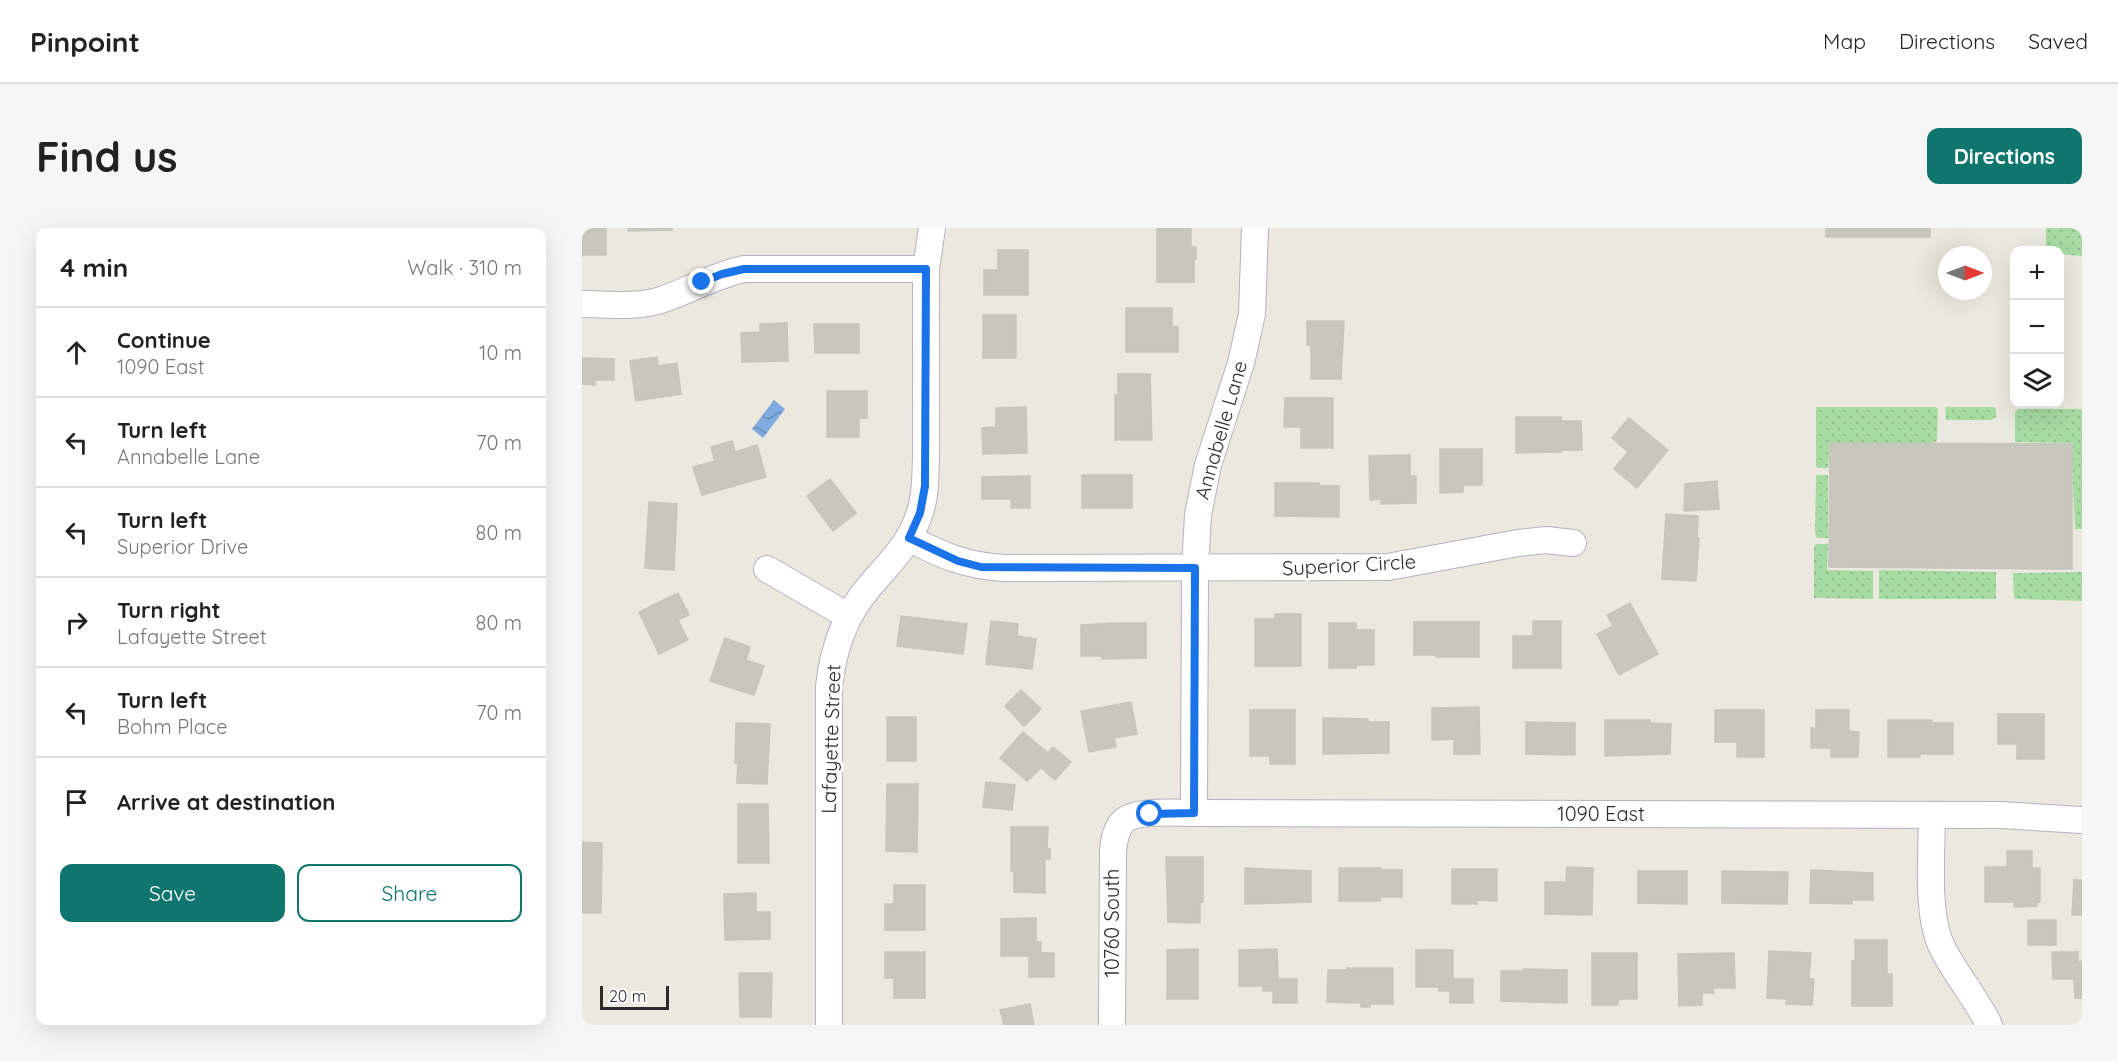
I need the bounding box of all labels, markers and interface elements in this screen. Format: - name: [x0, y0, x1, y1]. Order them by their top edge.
- text: Pinpoint: [30, 24, 140, 59]
- text: Map: [1823, 28, 1866, 54]
- text: Directions: [1899, 28, 1995, 54]
- text: Saved: [2028, 28, 2088, 54]
- button: Directions: [1927, 128, 2082, 184]
- text: Find us: [36, 130, 178, 183]
- north arrow: [1938, 246, 1992, 300]
- map controls: [2010, 246, 2064, 408]
- button: +: [2010, 246, 2064, 300]
- text: 4 min: [60, 251, 128, 284]
- text: Walk · 310 m: [407, 255, 522, 280]
- route end: [688, 268, 714, 294]
- button: −: [2010, 300, 2064, 354]
- text: Continue: [117, 326, 211, 354]
- icon: ahead: [60, 336, 93, 369]
- text: 10 m: [479, 340, 522, 365]
- text: 1090 East: [117, 354, 204, 379]
- button: layers: [2010, 354, 2064, 408]
- street label: Annabelle Lane: [1189, 358, 1252, 502]
- text: Turn left: [117, 416, 207, 444]
- icon: left: [60, 426, 93, 459]
- text: 70 m: [476, 430, 522, 455]
- text: Annabelle Lane: [117, 444, 260, 469]
- text: Turn left: [117, 506, 207, 534]
- icon: left: [60, 516, 93, 549]
- text: 80 m: [476, 520, 522, 545]
- text: Superior Drive: [117, 534, 248, 559]
- street label: Superior Circle: [1281, 549, 1416, 580]
- text: Turn right: [117, 596, 221, 624]
- icon: right: [60, 606, 93, 639]
- text: 80 m: [476, 610, 522, 635]
- text: Lafayette Street: [117, 624, 267, 649]
- street label: Lafayette Street: [815, 664, 846, 814]
- text: Turn left: [117, 686, 207, 714]
- icon: left: [60, 696, 93, 729]
- text: 70 m: [476, 700, 522, 725]
- text: Bohm Place: [117, 714, 227, 739]
- icon: arrive: [60, 786, 93, 819]
- text: Arrive at destination: [117, 788, 335, 816]
- route start: [1136, 800, 1162, 826]
- street label: 1090 East: [1557, 801, 1645, 826]
- button: Save: [60, 864, 285, 922]
- button: Share: [297, 864, 522, 922]
- street label: 10760 South: [1099, 869, 1124, 977]
- scale bar: [600, 983, 669, 1010]
- text: 20 m: [609, 986, 646, 1006]

